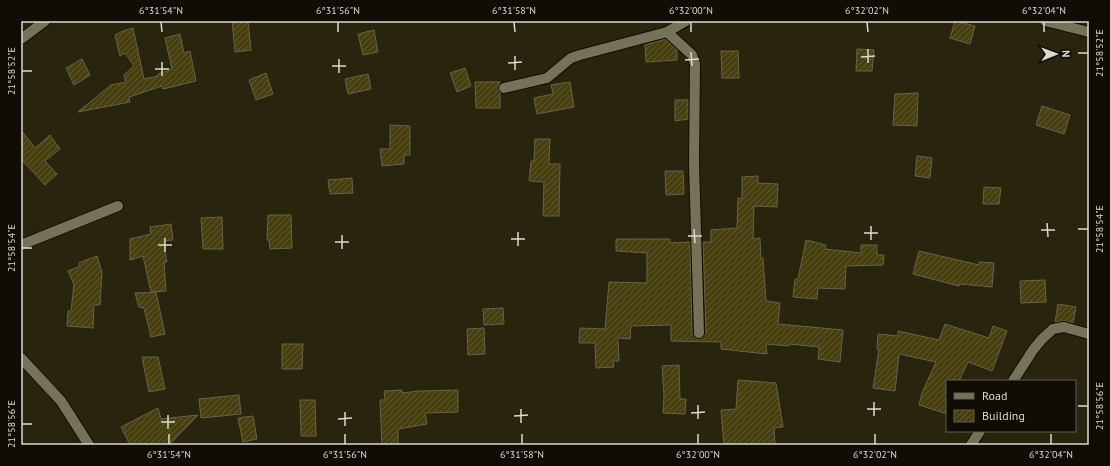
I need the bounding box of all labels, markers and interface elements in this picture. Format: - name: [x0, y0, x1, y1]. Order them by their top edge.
- text: 6°31'54"N: [139, 4, 183, 17]
- text: 6°31'56"N: [316, 4, 360, 17]
- text: 6°31'58"N: [492, 4, 536, 17]
- text: 6°32'00"N: [669, 4, 713, 17]
- text: 6°32'02"N: [845, 4, 889, 17]
- text: 6°32'04"N: [1022, 4, 1066, 17]
- text: 21°58'52"E: [1093, 29, 1106, 77]
- north arrow: [1036, 34, 1076, 74]
- text: 21°58'52"E: [5, 47, 18, 95]
- text: N: [1059, 50, 1073, 58]
- text: 21°58'54"E: [1093, 205, 1106, 253]
- text: 21°58'54"E: [5, 224, 18, 272]
- legend: [946, 380, 1076, 432]
- text: 21°58'56"E: [1093, 382, 1106, 430]
- text: Road: [982, 388, 1007, 403]
- text: 21°58'56"E: [5, 400, 18, 448]
- text: Building: [982, 408, 1025, 423]
- text: 6°31'54"N: [147, 448, 191, 461]
- text: 6°31'56"N: [323, 448, 367, 461]
- text: 6°31'58"N: [500, 448, 544, 461]
- text: 6°32'00"N: [676, 448, 720, 461]
- text: 6°32'02"N: [853, 448, 897, 461]
- text: 6°32'04"N: [1029, 448, 1073, 461]

